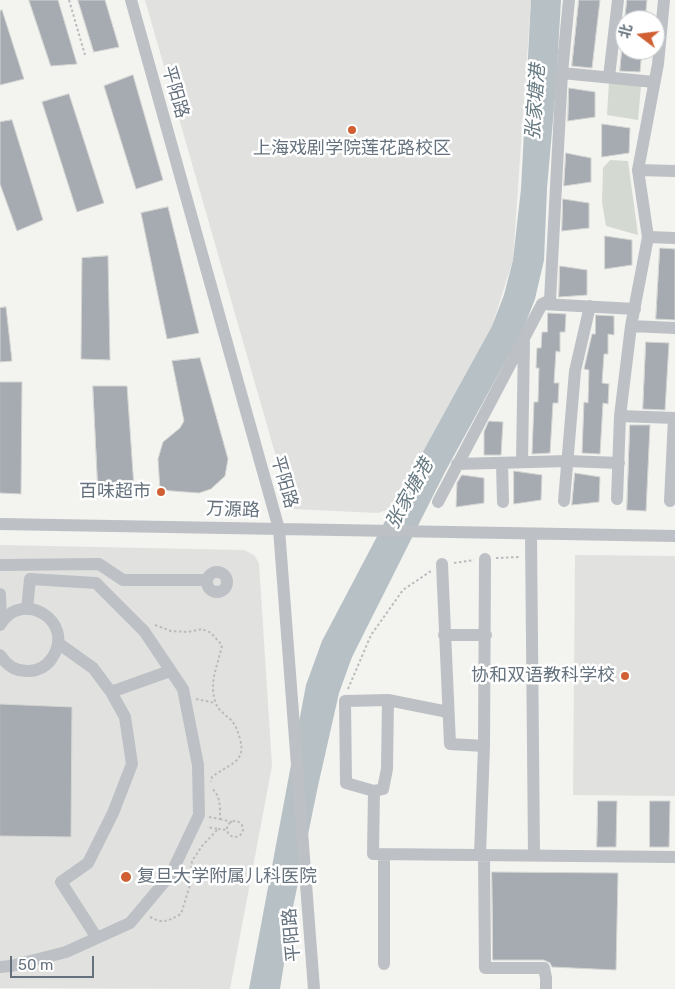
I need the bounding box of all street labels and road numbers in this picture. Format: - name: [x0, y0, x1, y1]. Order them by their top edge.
- street label: 平阳路: [157, 63, 193, 121]
- street label: 平阳路: [266, 453, 302, 511]
- street label: 万源路: [206, 498, 260, 522]
- street label: 平阳路: [279, 907, 305, 963]

